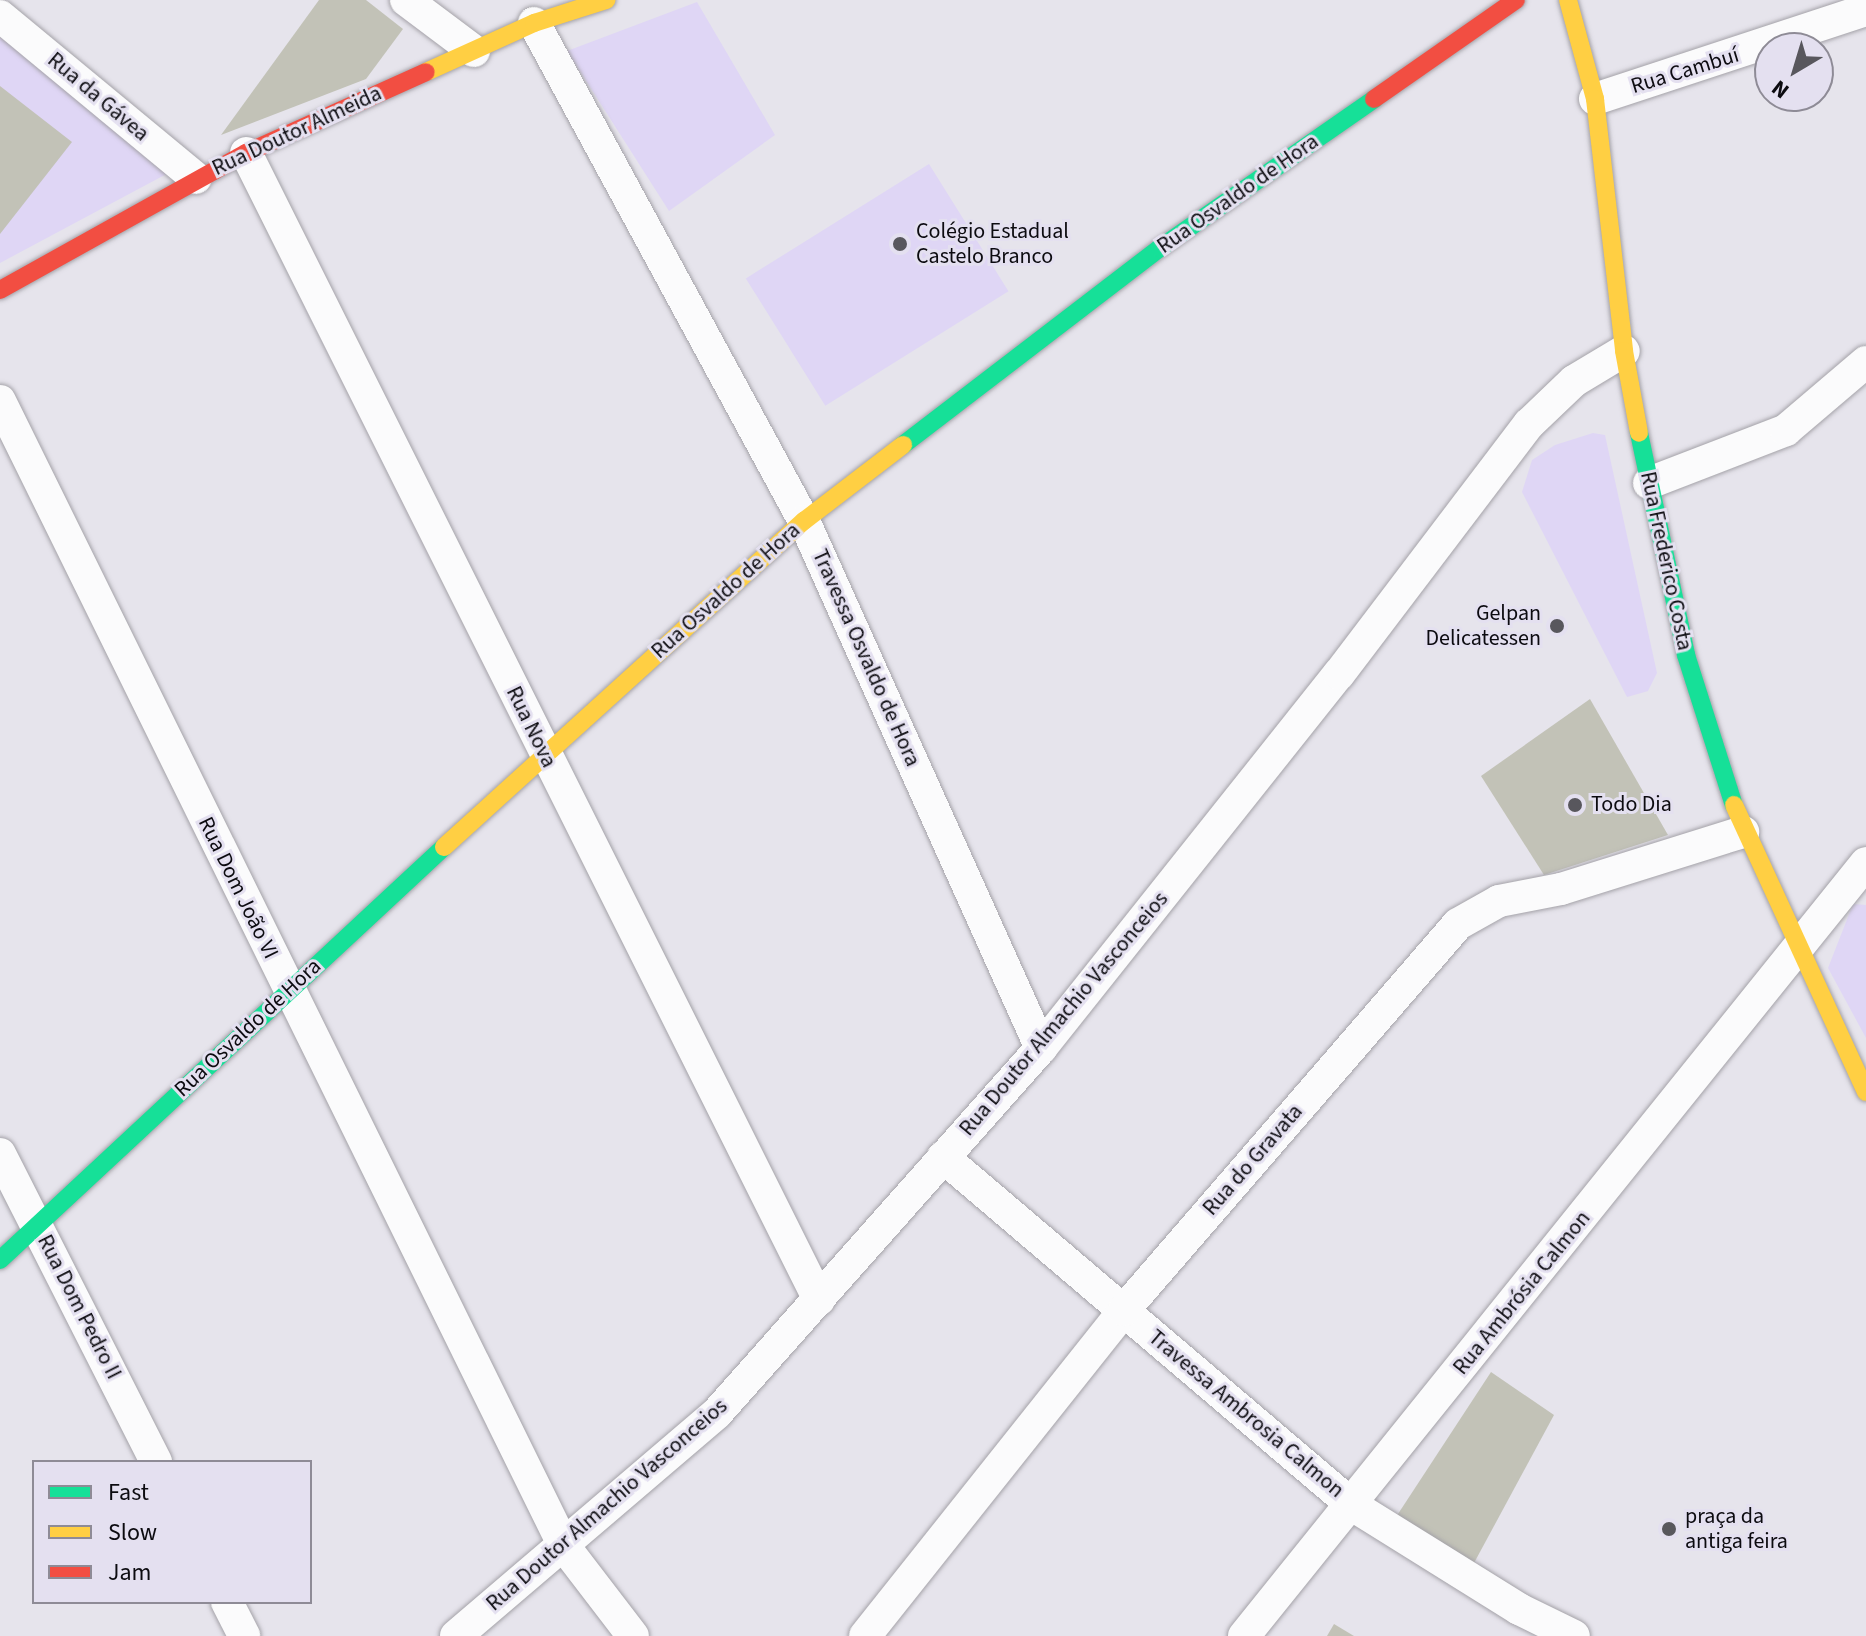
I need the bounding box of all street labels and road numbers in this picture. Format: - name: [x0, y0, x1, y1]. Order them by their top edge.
- street label: Rua Cambuí: [1628, 42, 1742, 100]
- street label: Rua da Gávea: [42, 47, 154, 147]
- street label: Rua Doutor Almeida: [208, 80, 386, 182]
- street label: Rua Osvaldo de Hora: [1152, 128, 1324, 260]
- street label: Rua Frederico Costa: [1634, 469, 1698, 653]
- street label: Rua Osvaldo de Hora: [646, 517, 806, 665]
- street label: Travessa Osvaldo de Hora: [806, 545, 926, 771]
- street label: Rua Nova: [500, 682, 562, 772]
- street label: Rua Dom João VI: [192, 813, 284, 963]
- street label: Rua Doutor Almachio Vasconceios: [954, 886, 1174, 1142]
- street label: Rua Osvaldo de Hora: [169, 953, 327, 1103]
- street label: Rua do Gravata: [1197, 1099, 1309, 1221]
- street label: Rua Ambrósia Calmon: [1448, 1206, 1596, 1380]
- street label: Rua Dom Pedro II: [31, 1230, 127, 1384]
- street label: Travessa Ambrosia Calmon: [1143, 1324, 1349, 1504]
- street label: Rua Doutor Almachio Vasconceios: [481, 1393, 733, 1617]

